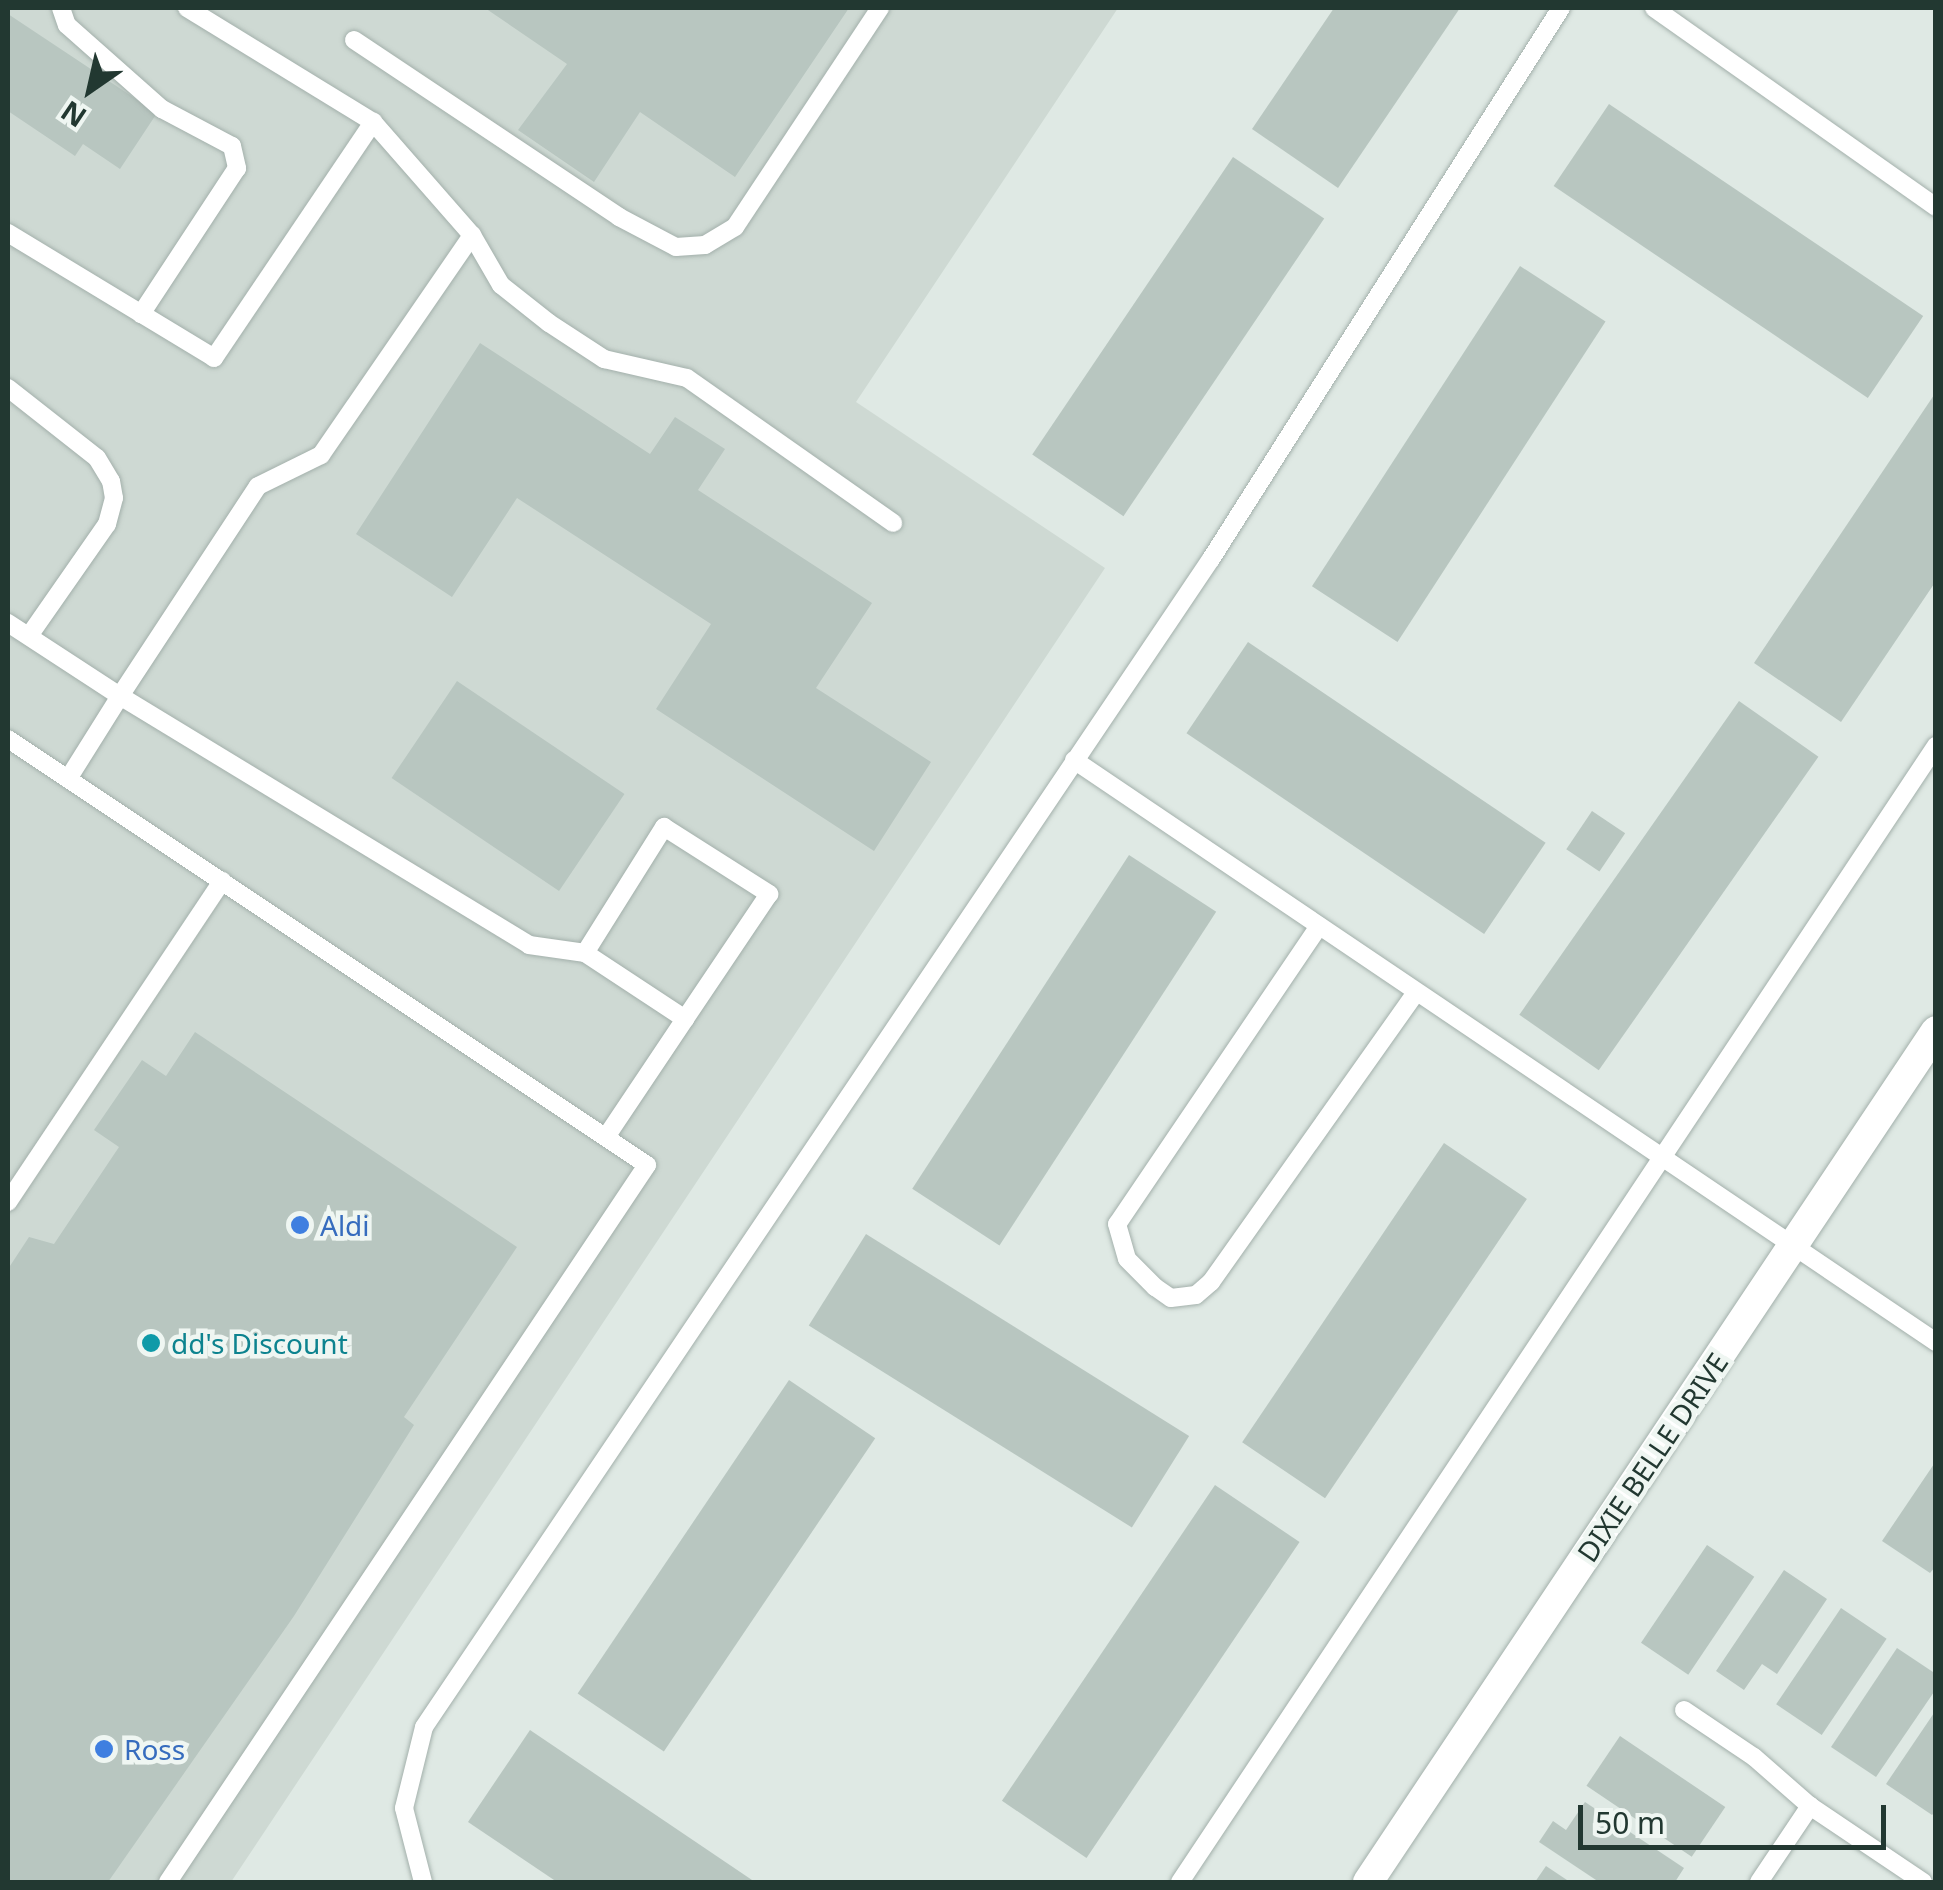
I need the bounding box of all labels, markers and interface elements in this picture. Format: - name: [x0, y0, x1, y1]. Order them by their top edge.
- north arrow: [40, 40, 140, 140]
- text: N: [53, 93, 93, 137]
- place label: Aldi: [320, 1208, 370, 1242]
- marker: Aldi: [289, 1214, 311, 1236]
- place label: dd's Discount: [171, 1326, 348, 1360]
- marker: dd's Discount: [140, 1332, 162, 1354]
- street label: DIXIE BELLE DRIVE: [1570, 1346, 1734, 1568]
- place label: Ross: [124, 1732, 185, 1766]
- marker: Ross: [93, 1738, 115, 1760]
- scale bar: [1583, 1785, 1890, 1847]
- text: 50 m: [1595, 1802, 1665, 1843]

